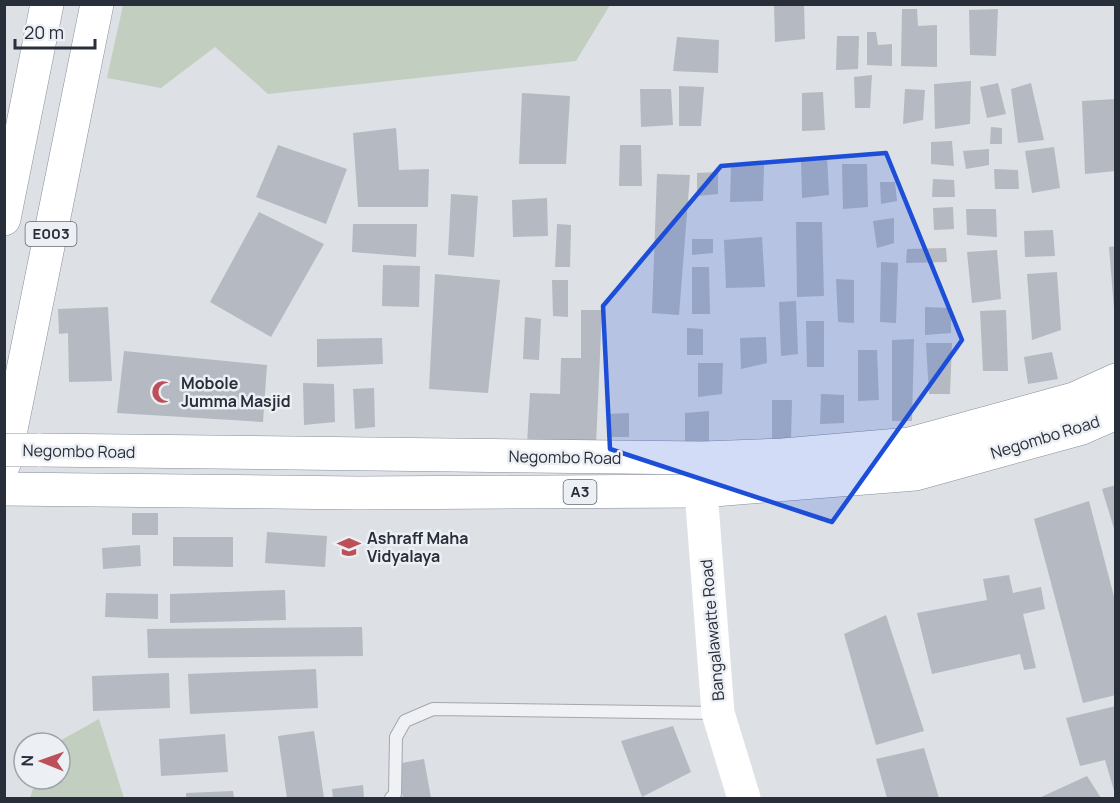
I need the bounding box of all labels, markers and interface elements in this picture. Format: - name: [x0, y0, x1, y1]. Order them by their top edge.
- scale bar: [15, 12, 94, 50]
- text: 20 m: [24, 20, 64, 44]
- road number: E003: [26, 222, 76, 246]
- place label: Mobole Jumma Masjid: [181, 372, 291, 412]
- mosque icon: Mobole Jumma Masjid: [150, 379, 176, 405]
- street label: Negombo Road: [988, 410, 1102, 464]
- street label: Negombo Road: [22, 439, 136, 463]
- street label: Negombo Road: [508, 445, 622, 469]
- road number: A3: [564, 480, 596, 504]
- place label: Ashraff Maha Vidyalaya: [367, 527, 469, 567]
- school or university icon: Ashraff Maha Vidyalaya: [336, 534, 362, 560]
- street label: Bangalawatte Road: [695, 558, 729, 702]
- north arrow: [12, 731, 72, 791]
- text: N: [16, 755, 38, 767]

